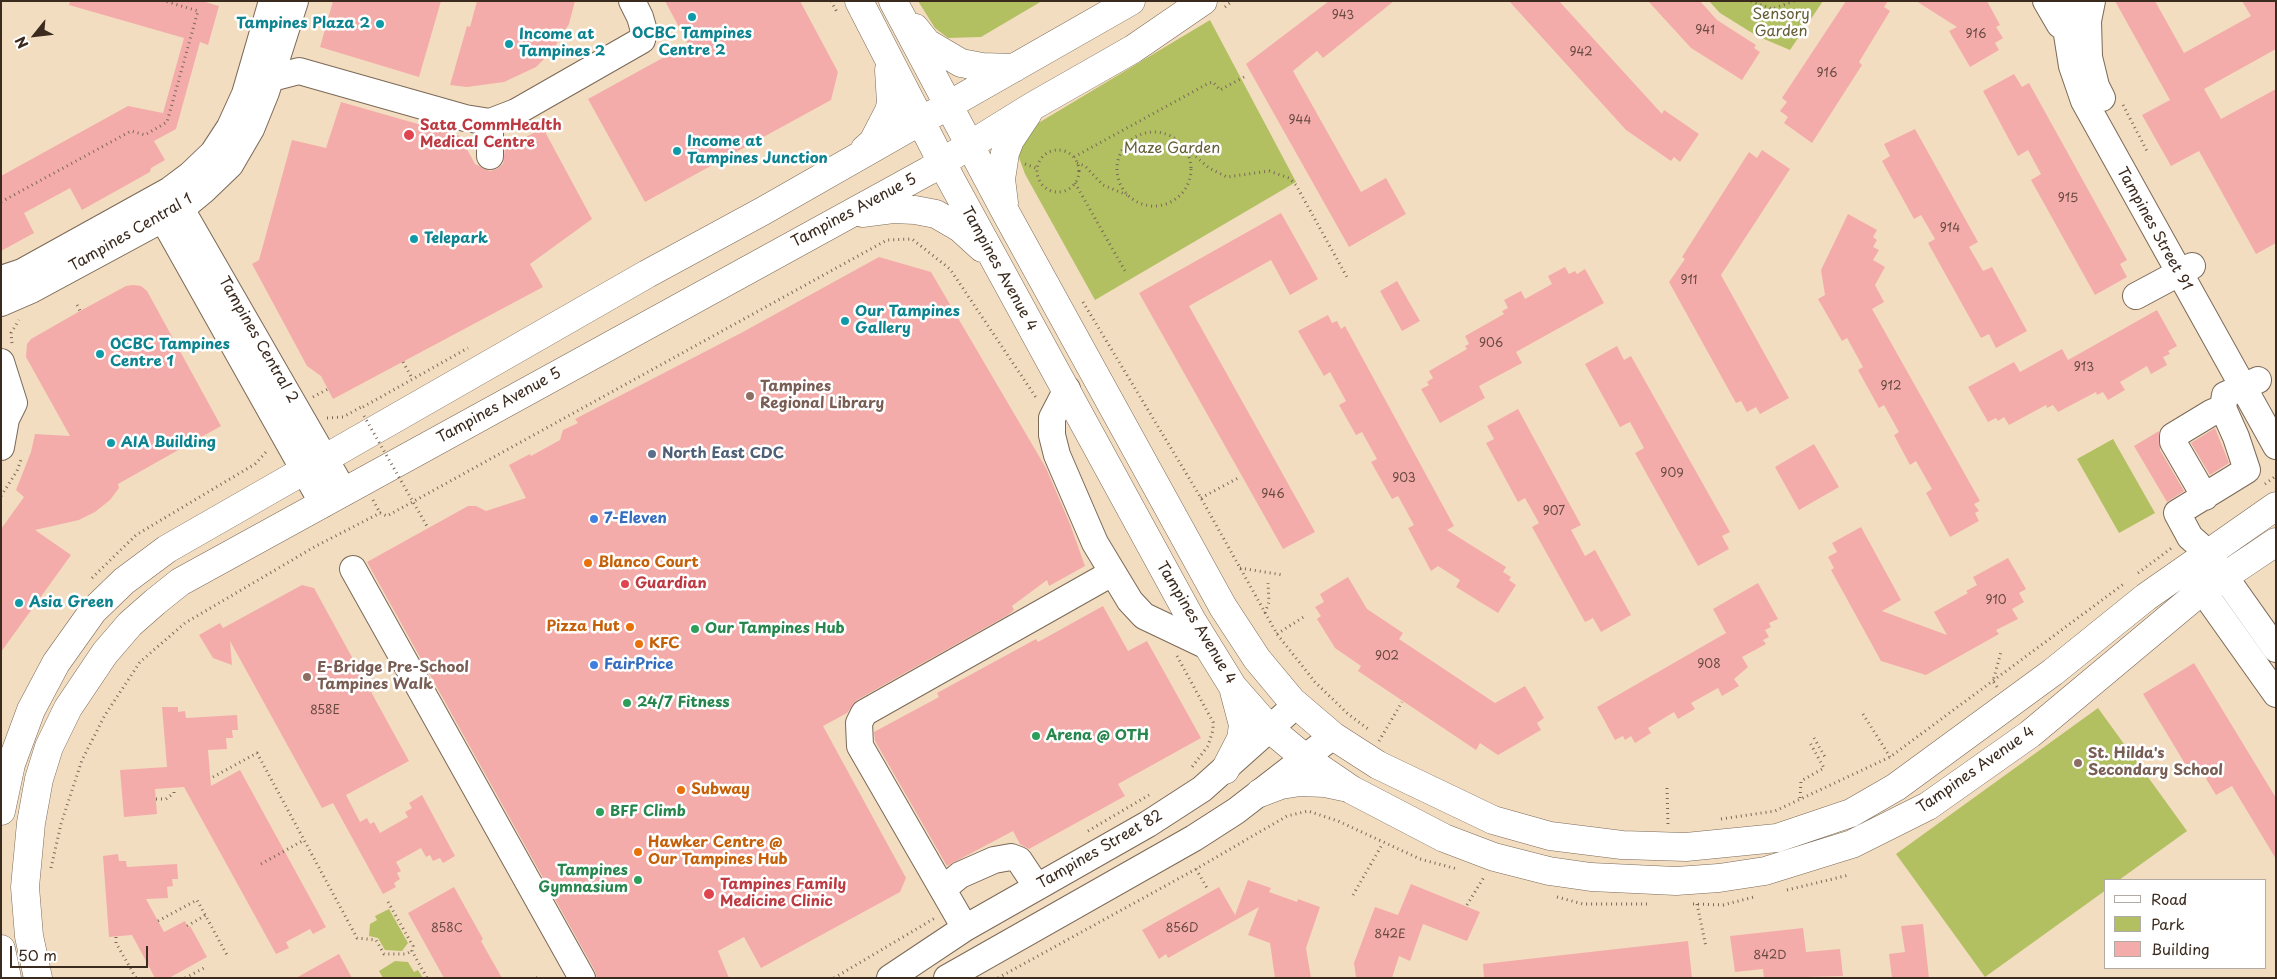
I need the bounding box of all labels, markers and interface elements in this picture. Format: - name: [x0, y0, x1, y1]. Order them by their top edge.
- park label: Sensory Garden: [1752, 6, 1810, 41]
- house number: 943: [1332, 9, 1354, 23]
- north arrow: [10, 10, 60, 60]
- marker: OCBC Tampines Centre 2: [686, 11, 698, 23]
- place label: Tampines Plaza 2: [236, 15, 370, 33]
- marker: Tampines Plaza 2: [374, 18, 386, 30]
- house number: 941: [1695, 24, 1715, 38]
- place label: OCBC Tampines Centre 2: [632, 25, 752, 60]
- place label: Income at Tampines 2: [519, 26, 605, 61]
- house number: 916: [1966, 28, 1986, 42]
- text: N: [10, 33, 33, 52]
- marker: Income at Tampines 2: [503, 38, 515, 50]
- house number: 942: [1570, 46, 1592, 60]
- house number: 916: [1817, 67, 1837, 81]
- house number: 944: [1289, 114, 1311, 128]
- place label: Sata CommHealth Medical Centre: [420, 117, 562, 152]
- marker: Sata CommHealth Medical Centre: [402, 128, 416, 142]
- place label: Income at Tampines Junction: [687, 133, 828, 168]
- park label: Maze Garden: [1124, 140, 1220, 158]
- marker: Income at Tampines Junction: [671, 145, 683, 157]
- street label: Tampines Street 91: [2113, 164, 2195, 294]
- street label: Tampines Avenue 5: [788, 170, 920, 252]
- street label: Tampines Central 1: [66, 190, 196, 276]
- house number: 915: [2058, 192, 2078, 206]
- street label: Tampines Avenue 4: [957, 204, 1041, 334]
- house number: 914: [1940, 222, 1960, 236]
- place label: Telepark: [424, 230, 488, 248]
- marker: Telepark: [408, 233, 420, 245]
- street label: Tampines Central 2: [214, 273, 302, 407]
- house number: 911: [1680, 274, 1698, 288]
- place label: Our Tampines Gallery: [855, 303, 960, 338]
- marker: Our Tampines Gallery: [839, 315, 851, 327]
- place label: OCBC Tampines Centre 1: [110, 336, 230, 371]
- house number: 906: [1479, 337, 1503, 351]
- marker: OCBC Tampines Centre 1: [94, 348, 106, 360]
- house number: 913: [2074, 361, 2094, 375]
- street label: Tampines Avenue 5: [434, 364, 564, 448]
- place label: Tampines Regional Library: [760, 378, 884, 413]
- house number: 912: [1881, 380, 1901, 394]
- marker: Tampines Regional Library: [744, 390, 756, 402]
- place label: AIA Building: [121, 434, 216, 452]
- marker: AIA Building: [105, 437, 117, 449]
- place label: North East CDC: [662, 445, 784, 463]
- marker: North East CDC: [646, 448, 658, 460]
- house number: 909: [1660, 467, 1684, 481]
- house number: 903: [1392, 472, 1416, 486]
- house number: 946: [1261, 488, 1285, 502]
- house number: 907: [1543, 505, 1565, 519]
- place label: 7-Eleven: [604, 510, 667, 528]
- marker: 7-Eleven: [588, 513, 600, 525]
- place label: Blanco Court: [598, 554, 699, 572]
- marker: Blanco Court: [582, 557, 594, 569]
- street label: Tampines Avenue 4: [1152, 559, 1240, 687]
- place label: Guardian: [635, 575, 707, 593]
- marker: Guardian: [619, 578, 631, 590]
- place label: Asia Green: [29, 594, 114, 612]
- house number: 910: [1985, 594, 2007, 608]
- marker: Asia Green: [13, 597, 25, 609]
- place label: Pizza Hut: [547, 618, 620, 636]
- place label: Our Tampines Hub: [705, 620, 845, 638]
- marker: Pizza Hut: [624, 621, 636, 633]
- marker: Our Tampines Hub: [689, 623, 701, 635]
- place label: KFC: [649, 635, 680, 653]
- marker: KFC: [633, 638, 645, 650]
- house number: 902: [1375, 650, 1399, 664]
- place label: FairPrice: [604, 656, 673, 674]
- house number: 908: [1697, 658, 1721, 672]
- place label: E-Bridge Pre-School Tampines Walk: [317, 659, 469, 694]
- marker: FairPrice: [588, 659, 600, 671]
- marker: E-Bridge Pre-School Tampines Walk: [301, 671, 313, 683]
- place label: 24/7 Fitness: [637, 694, 730, 712]
- marker: 24/7 Fitness: [621, 697, 633, 709]
- house number: 858E: [310, 704, 340, 718]
- street label: Tampines Avenue 4: [1914, 723, 2038, 817]
- place label: Arena @ OTH: [1046, 727, 1149, 745]
- marker: Arena @ OTH: [1030, 730, 1042, 742]
- place label: St. Hilda's Secondary School: [2088, 745, 2223, 780]
- marker: St. Hilda's Secondary School: [2072, 757, 2084, 769]
- place label: Subway: [691, 781, 750, 799]
- marker: Subway: [675, 784, 687, 796]
- place label: BFF Climb: [610, 803, 686, 821]
- marker: BFF Climb: [594, 806, 606, 818]
- street label: Tampines Street 82: [1034, 807, 1166, 893]
- place label: Hawker Centre @ Our Tampines Hub: [648, 834, 788, 869]
- marker: Hawker Centre @ Our Tampines Hub: [632, 846, 644, 858]
- place label: Tampines Gymnasium: [538, 862, 628, 897]
- marker: Tampines Gymnasium: [632, 874, 644, 886]
- place label: Tampines Family Medicine Clinic: [720, 876, 846, 911]
- legend: [2104, 879, 2267, 969]
- marker: Tampines Family Medicine Clinic: [702, 887, 716, 901]
- text: Road: [2151, 887, 2187, 910]
- text: Park: [2151, 912, 2185, 935]
- house number: 858C: [431, 922, 463, 936]
- house number: 856D: [1165, 922, 1199, 936]
- house number: 842E: [1374, 928, 1406, 942]
- scale bar: [12, 936, 150, 968]
- text: Building: [2151, 937, 2210, 960]
- text: 50 m: [18, 943, 57, 966]
- house number: 842D: [1753, 949, 1787, 963]

